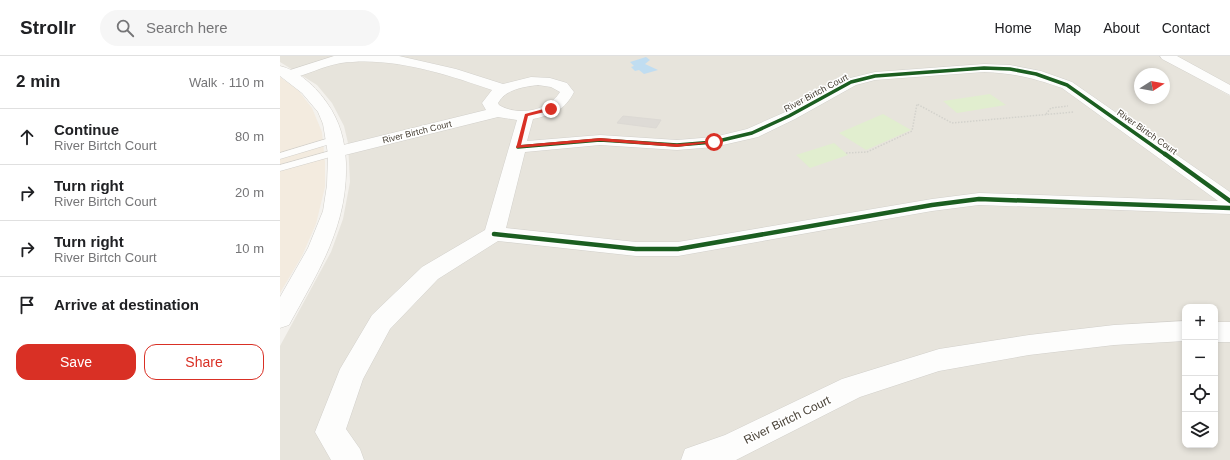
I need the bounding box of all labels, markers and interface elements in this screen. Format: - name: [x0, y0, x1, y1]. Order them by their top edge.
- search box: [100, 10, 380, 46]
- text: Strollr: [20, 17, 76, 38]
- icon: search: [114, 17, 136, 39]
- text: Search here: [146, 19, 228, 36]
- text: Home: [995, 20, 1032, 36]
- text: Map: [1054, 20, 1081, 36]
- text: About: [1103, 20, 1140, 36]
- text: Contact: [1162, 20, 1210, 36]
- north arrow: [1134, 68, 1170, 104]
- text: 2 min: [16, 72, 60, 91]
- street label: River Birtch Court: [782, 72, 850, 114]
- text: Walk · 110 m: [189, 75, 264, 90]
- route end: [542, 100, 560, 118]
- street label: River Birtch Court: [1115, 108, 1179, 157]
- street label: River Birtch Court: [381, 118, 453, 145]
- text: Continue: [54, 121, 119, 138]
- icon: ahead: [16, 126, 38, 148]
- text: 80 m: [235, 129, 264, 144]
- route start: [705, 133, 723, 151]
- text: River Birtch Court: [54, 138, 157, 153]
- text: Turn right: [54, 177, 124, 194]
- icon: right: [16, 182, 38, 204]
- text: 20 m: [235, 185, 264, 200]
- text: River Birtch Court: [54, 194, 157, 209]
- text: Turn right: [54, 233, 124, 250]
- icon: right: [16, 238, 38, 260]
- text: 10 m: [235, 241, 264, 256]
- text: River Birtch Court: [54, 250, 157, 265]
- icon: arrive: [16, 294, 38, 316]
- text: Arrive at destination: [54, 296, 199, 313]
- map controls: [1182, 304, 1218, 448]
- button: +: [1182, 304, 1218, 340]
- button: −: [1182, 340, 1218, 376]
- button: Save: [16, 344, 136, 380]
- button: Share: [144, 344, 264, 380]
- button: locate: [1182, 376, 1218, 412]
- street label: River Birtch Court: [741, 393, 833, 447]
- button: layers: [1182, 412, 1218, 448]

